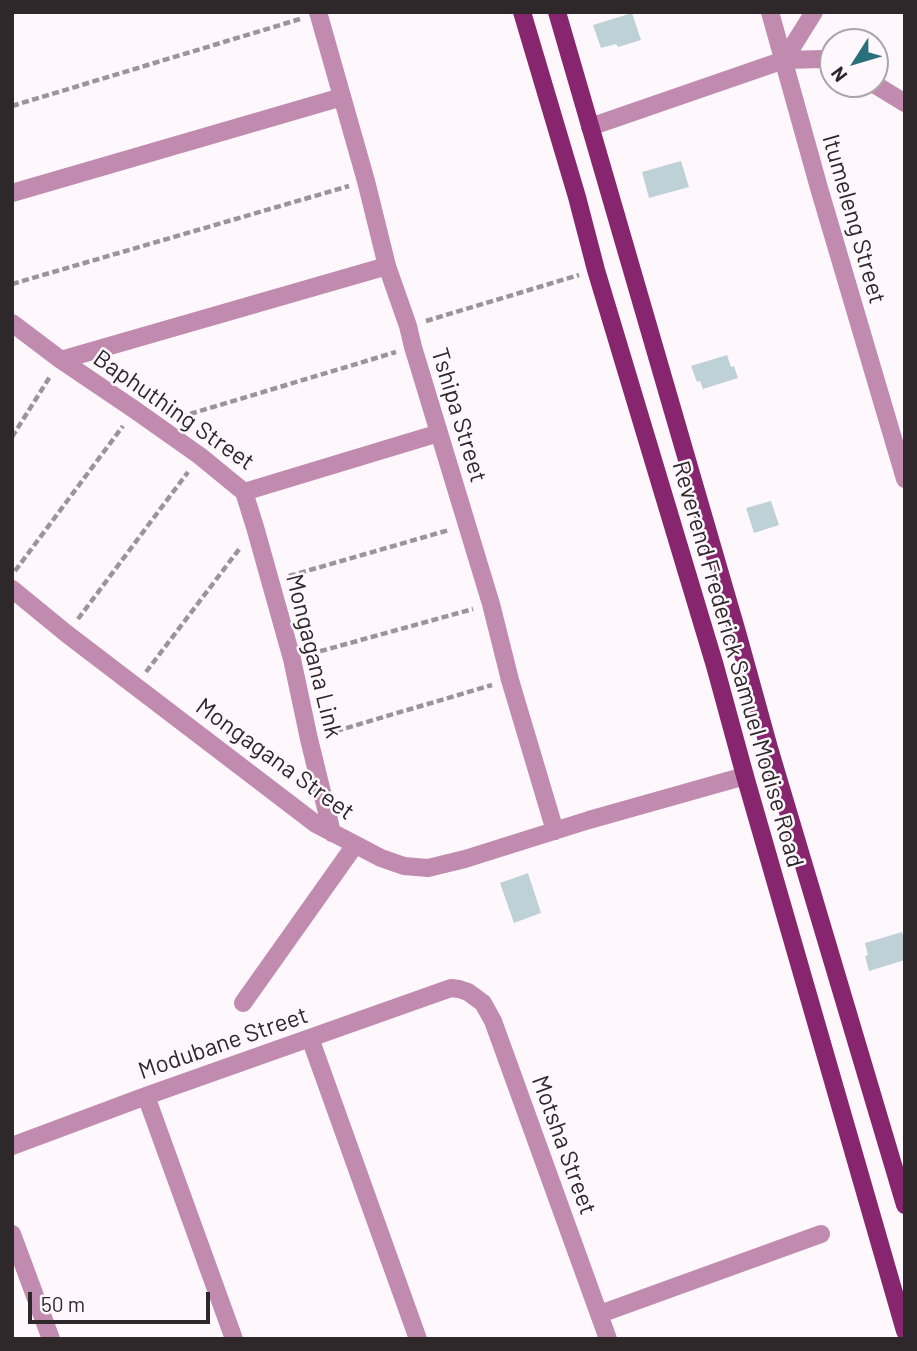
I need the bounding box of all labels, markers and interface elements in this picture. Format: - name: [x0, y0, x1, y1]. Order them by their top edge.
- north arrow: [819, 28, 889, 98]
- text: N: [825, 63, 851, 87]
- street label: Itumeleng Street: [816, 131, 892, 307]
- street label: Baphuthing Street: [88, 344, 260, 476]
- street label: Tshipa Street: [425, 344, 493, 486]
- street label: Reverend Frederick Samuel Modise Road: [666, 457, 810, 871]
- street label: Mongagana Link: [280, 571, 348, 741]
- street label: Mongagana Street: [190, 692, 360, 826]
- street label: Modubane Street: [134, 1000, 312, 1086]
- street label: Motsha Street: [526, 1072, 602, 1218]
- scale bar: [32, 1278, 214, 1322]
- text: 50 m: [41, 1291, 85, 1316]

